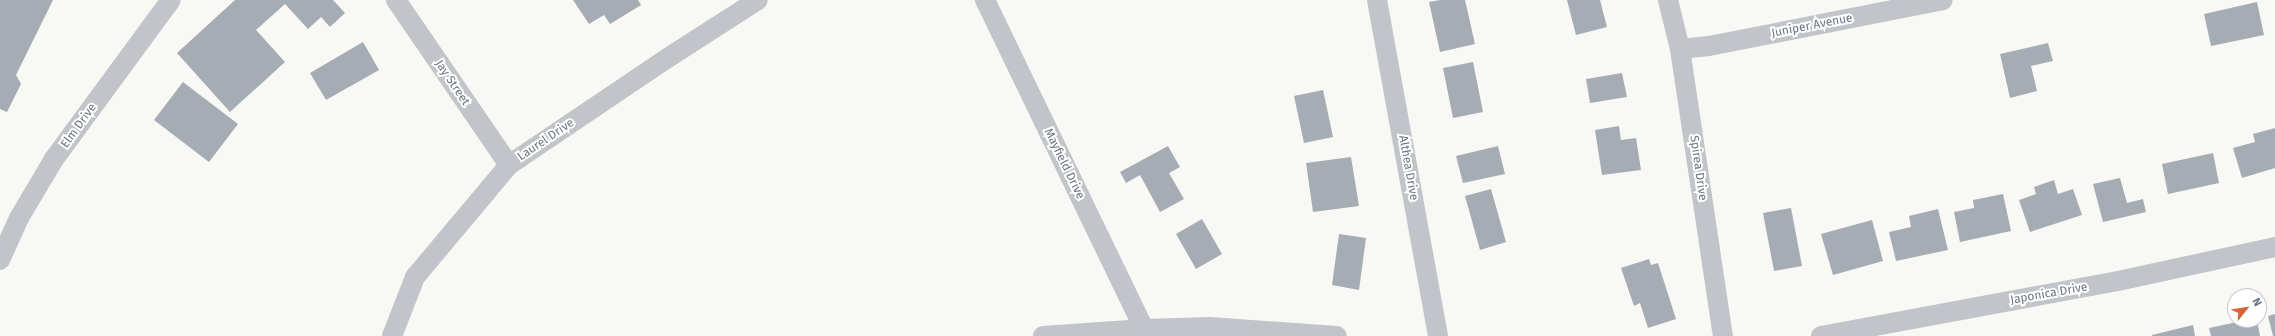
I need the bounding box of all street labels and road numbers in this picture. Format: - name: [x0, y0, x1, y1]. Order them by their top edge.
- street label: Juniper Avenue: [1770, 11, 1854, 41]
- street label: Jay Street: [432, 58, 472, 108]
- street label: Elm Drive: [58, 101, 100, 151]
- street label: Laurel Drive: [515, 116, 577, 164]
- street label: Mayfield Drive: [1041, 126, 1087, 202]
- street label: Althea Drive: [1395, 134, 1421, 202]
- street label: Spirea Drive: [1686, 135, 1710, 201]
- street label: Japonica Drive: [2009, 280, 2089, 308]

